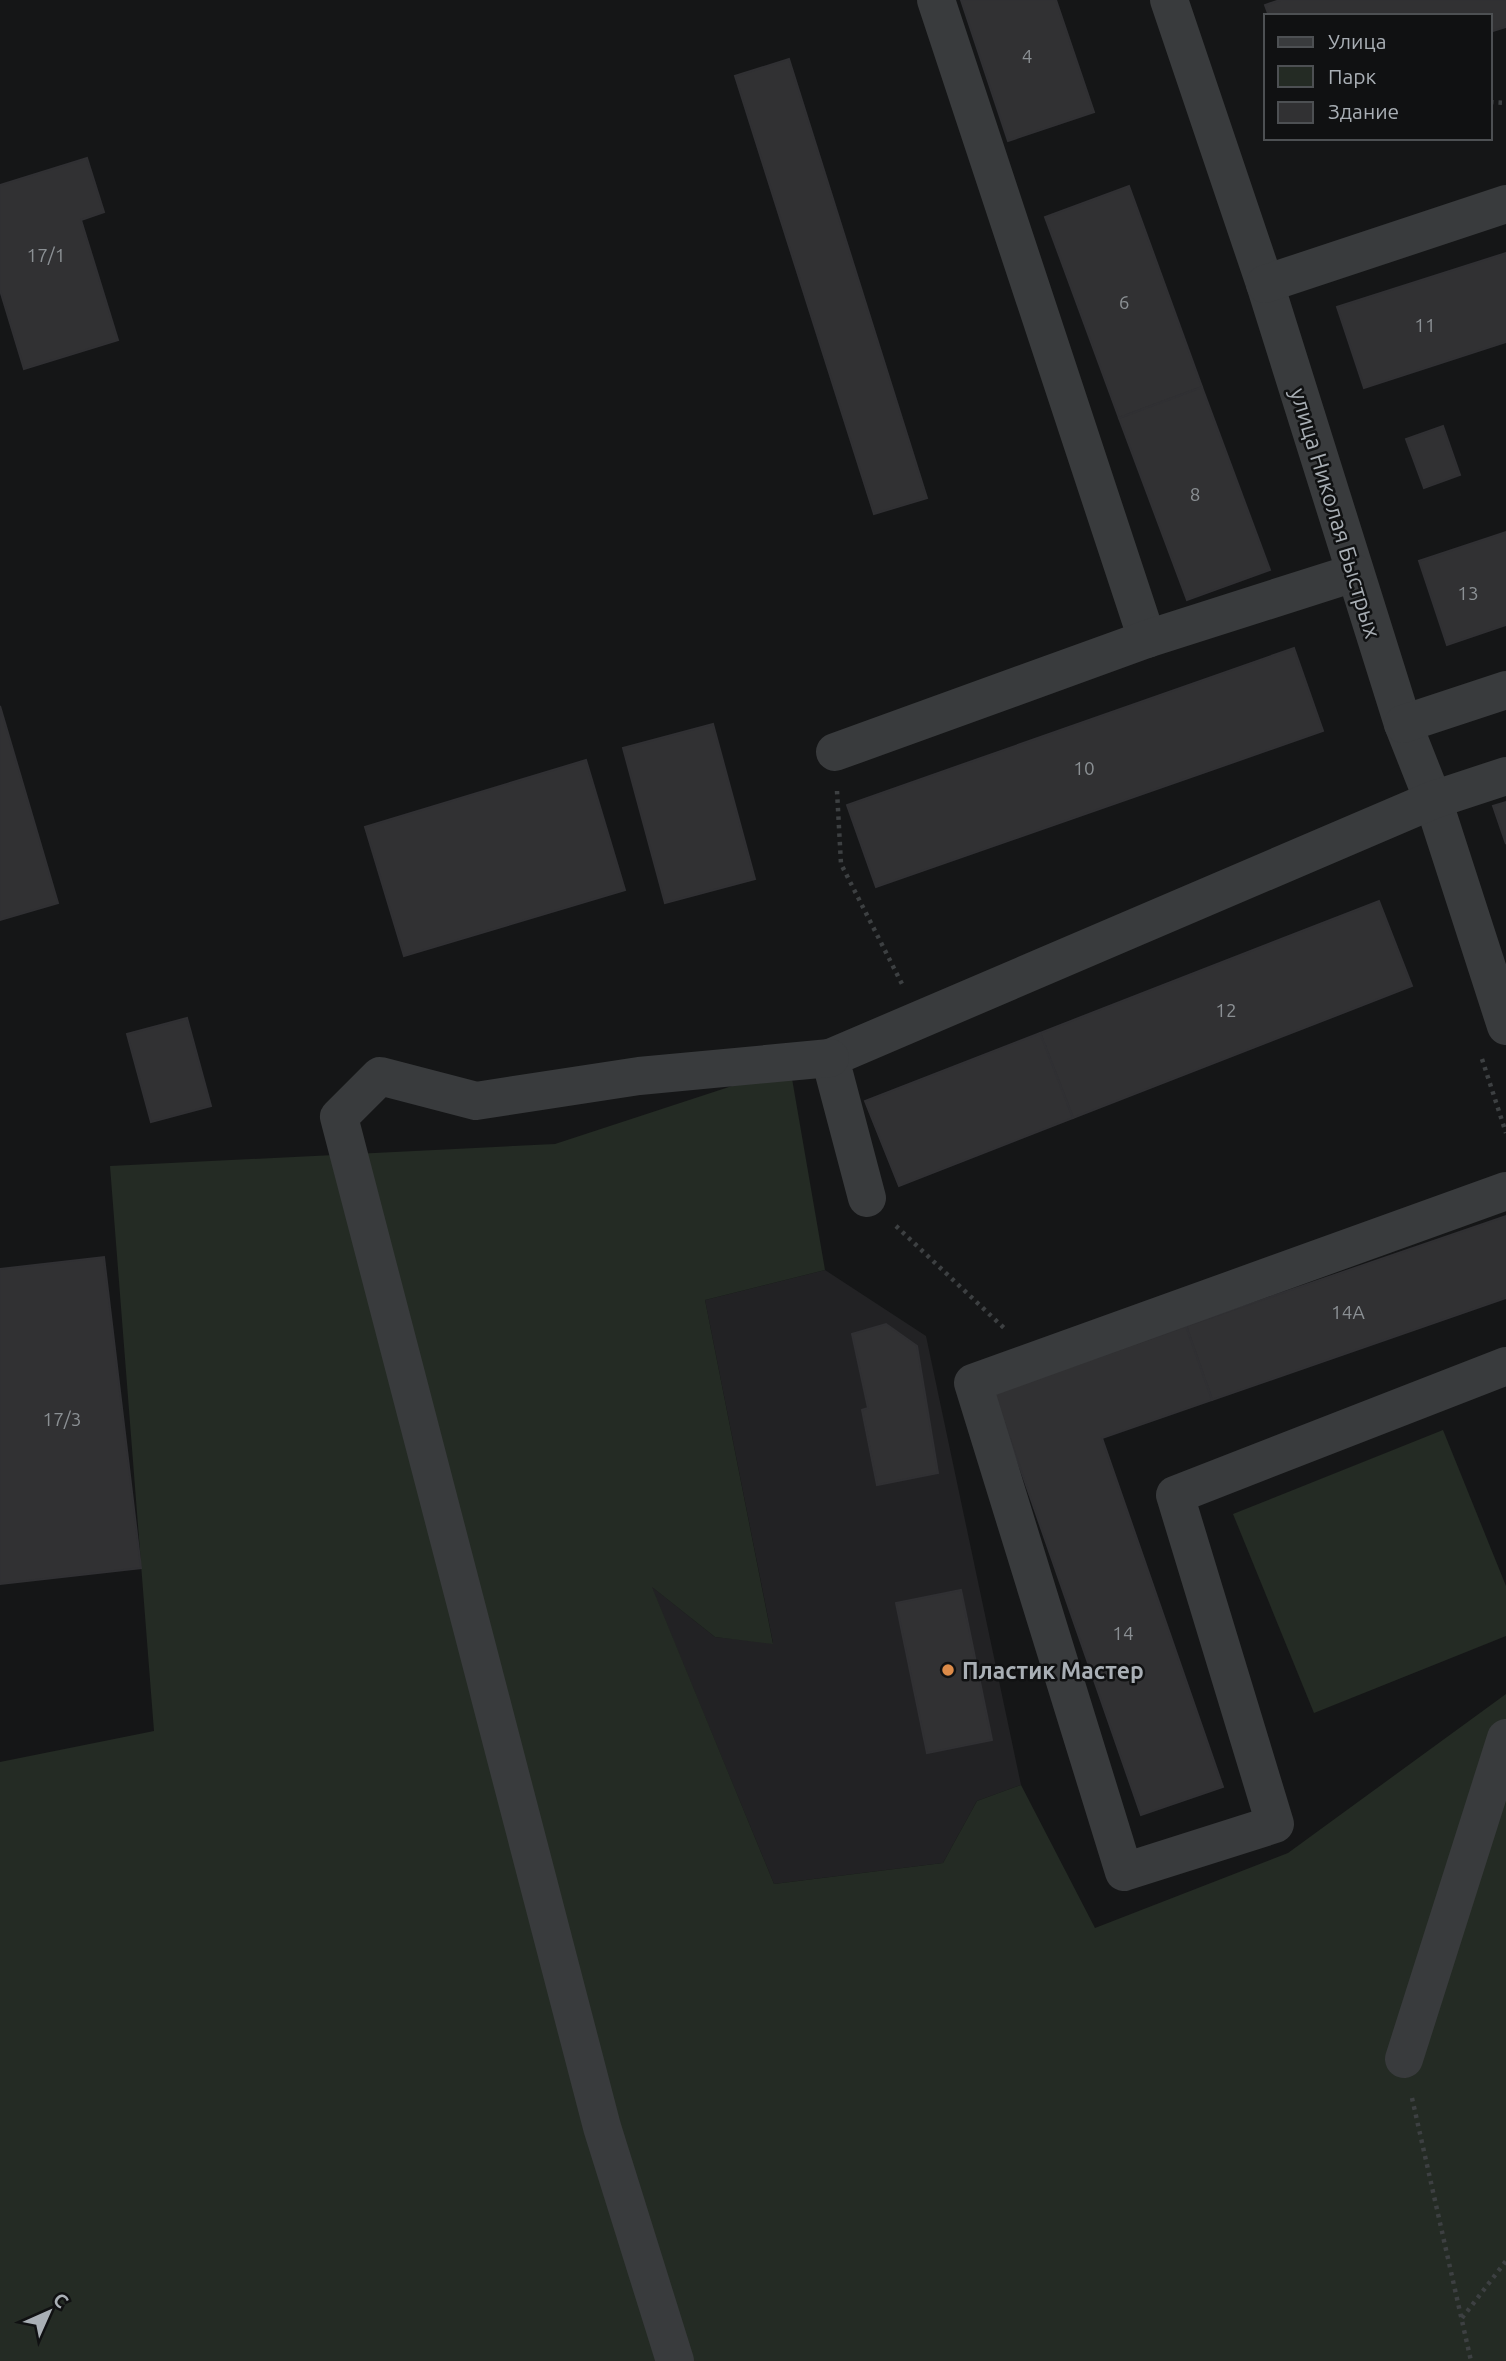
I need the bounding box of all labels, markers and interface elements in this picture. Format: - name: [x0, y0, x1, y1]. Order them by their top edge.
- legend: [1264, 14, 1492, 140]
- text: Улица: [1328, 29, 1386, 53]
- house number: 4: [1022, 45, 1032, 67]
- text: Парк: [1328, 64, 1377, 88]
- text: Здание: [1328, 99, 1399, 123]
- house number: 17/1: [26, 244, 66, 266]
- house number: 6: [1119, 291, 1129, 313]
- house number: 11: [1414, 314, 1436, 336]
- street label: улица Николая Быстрых: [1286, 385, 1386, 641]
- house number: 8: [1190, 483, 1200, 505]
- house number: 13: [1457, 582, 1479, 604]
- house number: 10: [1073, 757, 1095, 779]
- house number: 12: [1215, 999, 1237, 1021]
- house number: 14А: [1331, 1301, 1366, 1323]
- house number: 17/3: [42, 1408, 82, 1430]
- house number: 14: [1112, 1622, 1134, 1644]
- place label: Пластик Мастер: [962, 1658, 1144, 1683]
- marker: Пластик Мастер: [940, 1662, 956, 1678]
- north arrow: [14, 2277, 84, 2347]
- text: С: [49, 2288, 73, 2312]

